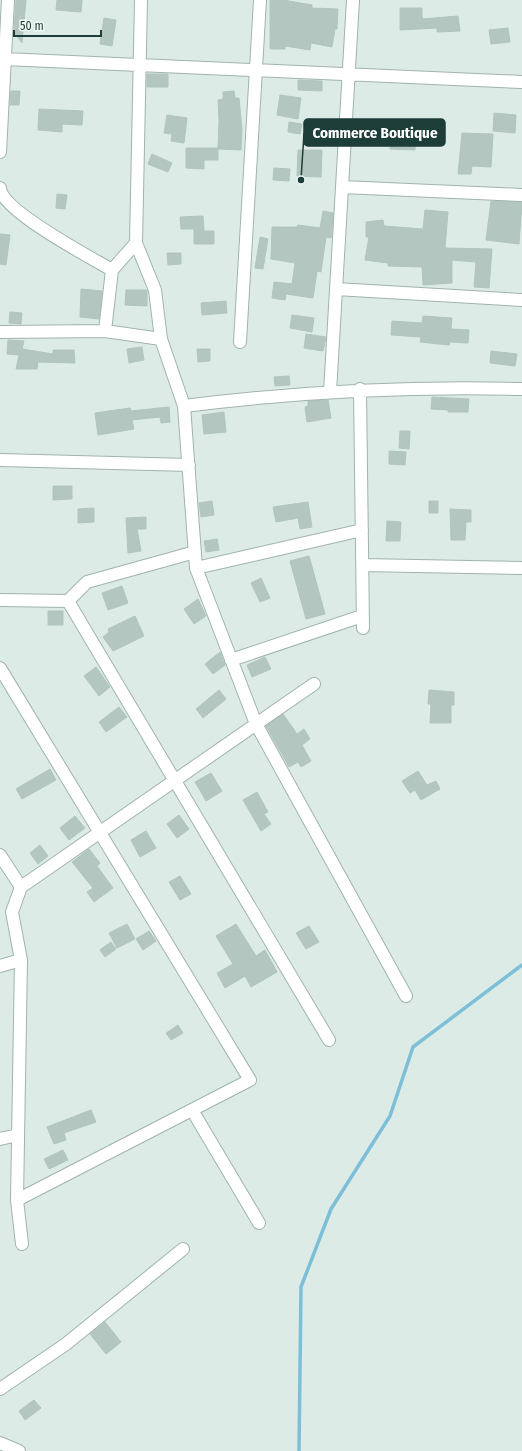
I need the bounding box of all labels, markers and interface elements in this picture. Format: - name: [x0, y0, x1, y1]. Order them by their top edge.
- scale bar: [14, 12, 101, 38]
- text: 50 m: [20, 19, 44, 33]
- callout: Commerce Boutique: [304, 119, 445, 146]
- text: Commerce Boutique: [312, 124, 438, 142]

